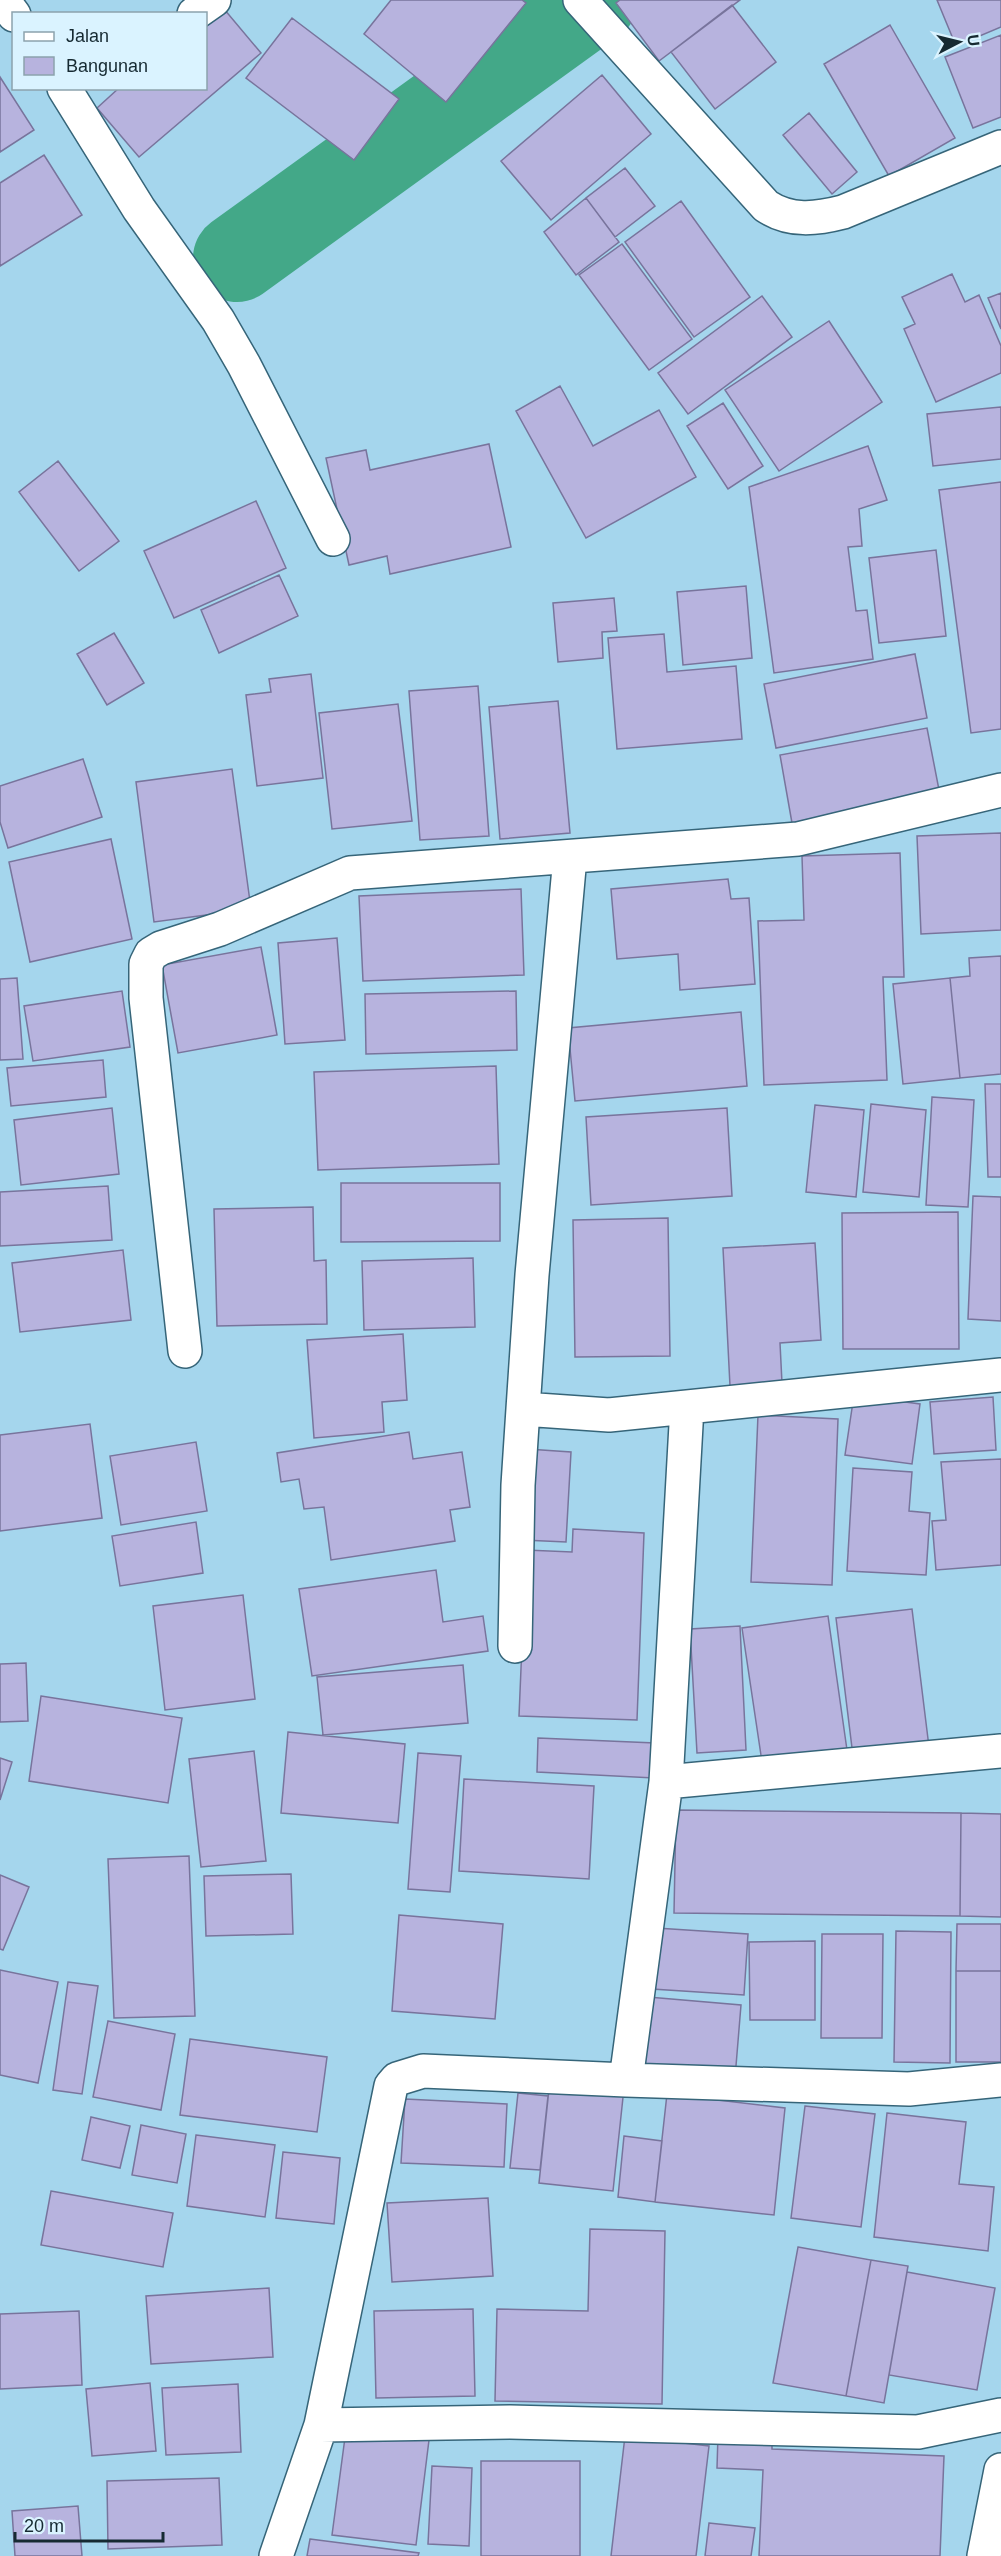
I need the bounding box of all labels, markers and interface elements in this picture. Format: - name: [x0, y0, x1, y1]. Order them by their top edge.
- legend: [12, 12, 207, 90]
- north arrow: [929, 12, 989, 72]
- text: Jalan: [66, 26, 109, 46]
- text: U: [964, 33, 983, 47]
- text: Bangunan: [66, 56, 148, 76]
- scale bar: [15, 2505, 164, 2543]
- text: 20 m: [24, 2516, 64, 2536]

